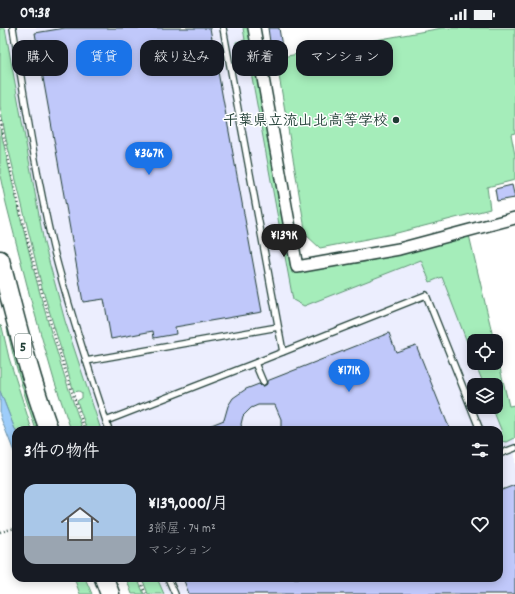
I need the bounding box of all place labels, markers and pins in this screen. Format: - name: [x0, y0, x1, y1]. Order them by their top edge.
- place label: 千葉県立流山北高等学校: [223, 111, 388, 133]
- marker: 千葉県立流山北高等学校: [391, 115, 401, 125]
- pin: ¥367K: [121, 142, 177, 176]
- pin: ¥139K: [256, 224, 312, 258]
- pin: ¥171K: [321, 359, 377, 393]

